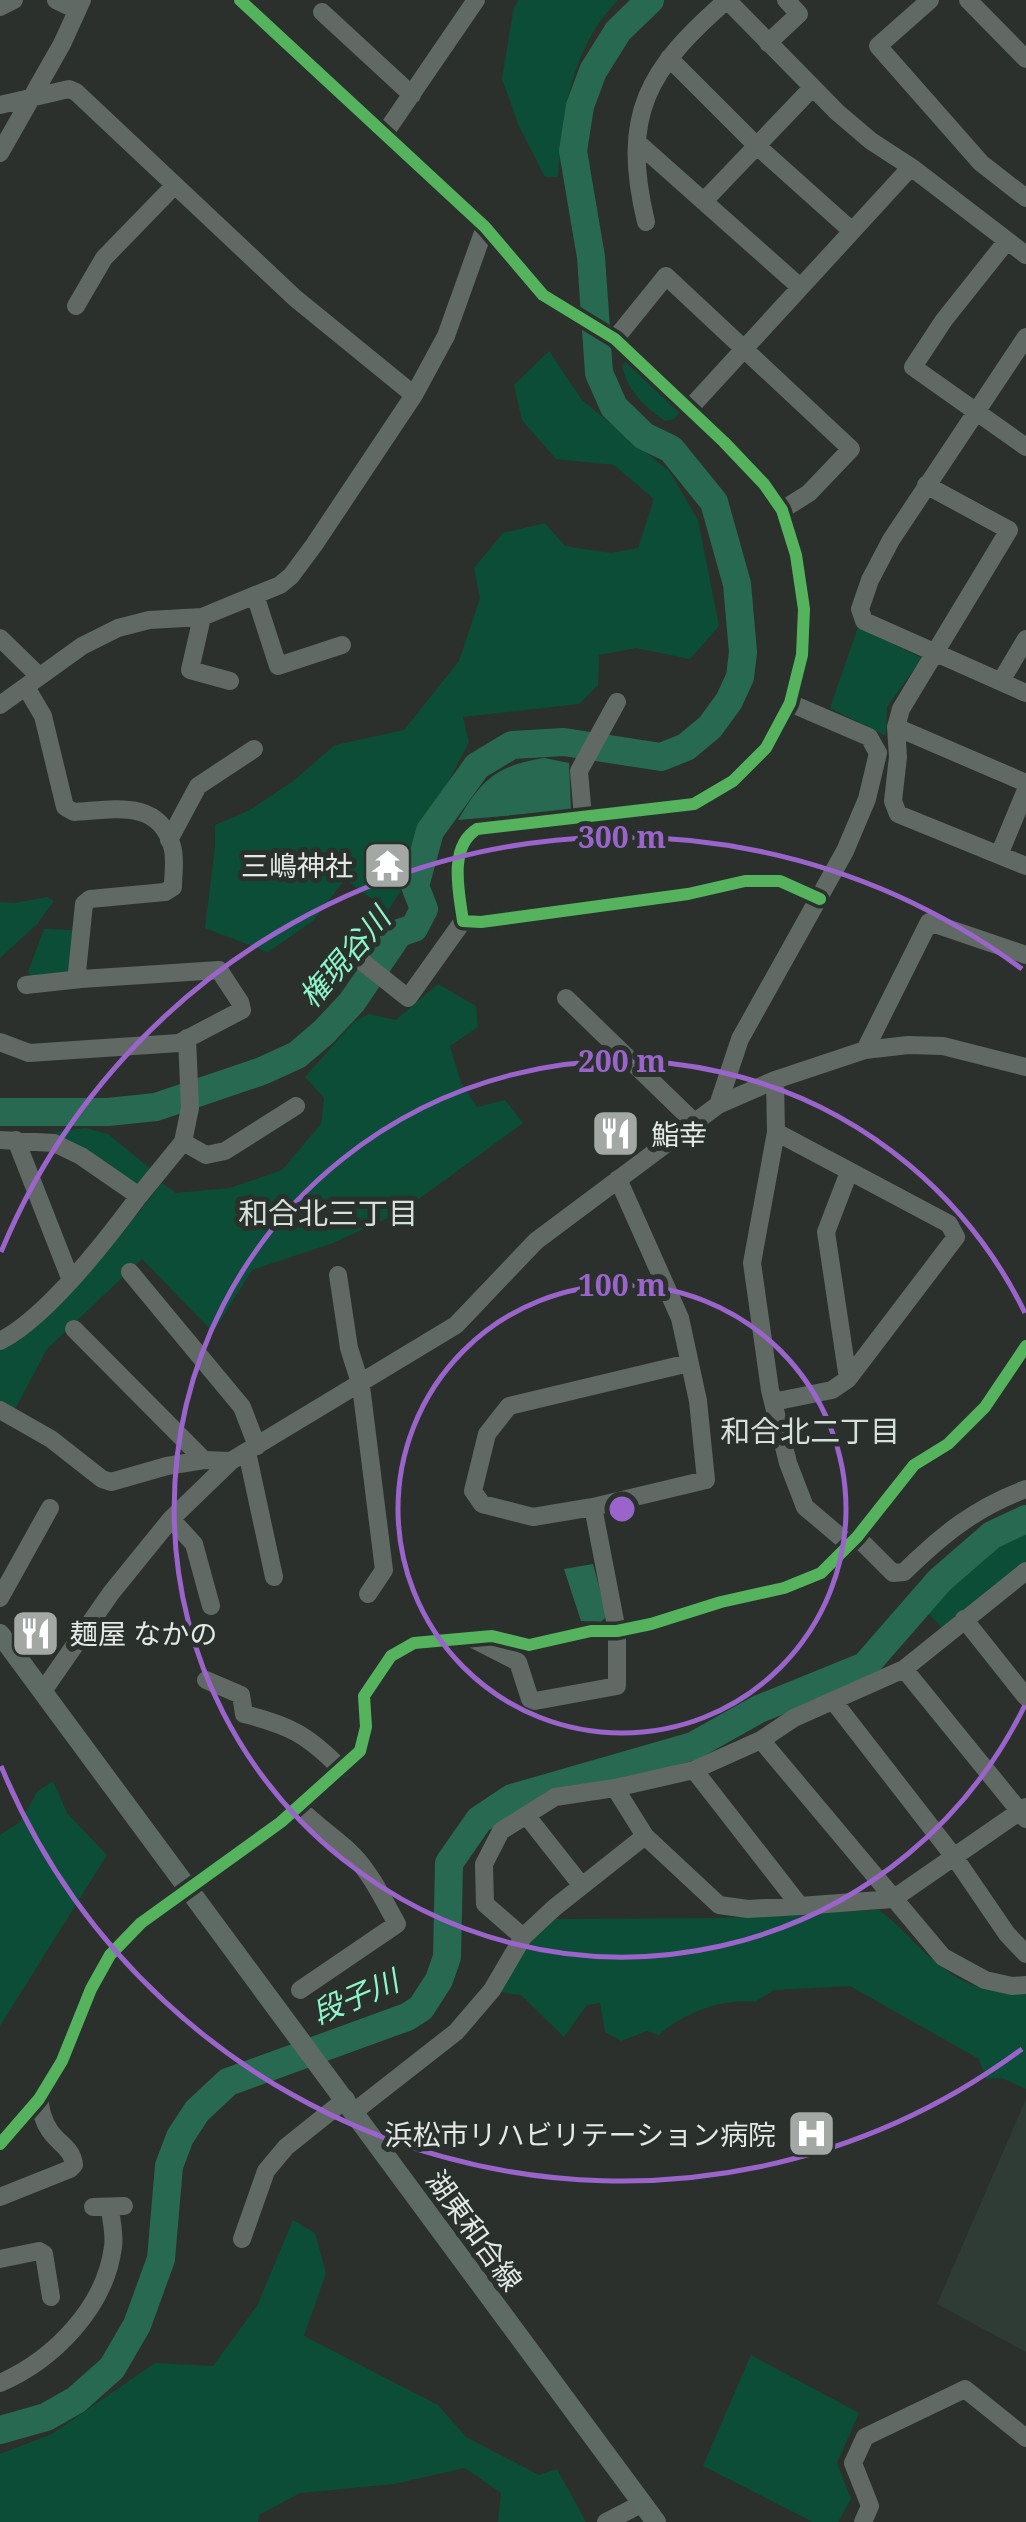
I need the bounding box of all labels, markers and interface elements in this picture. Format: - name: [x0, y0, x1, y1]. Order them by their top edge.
- text: 300 m: [578, 816, 666, 857]
- temple icon: 三嶋神社: [362, 839, 414, 891]
- place label: 三嶋神社: [241, 846, 353, 884]
- water label: 権現谷川: [289, 896, 401, 1016]
- text: 200 m: [578, 1040, 666, 1081]
- restaurant icon: 鮨幸: [590, 1108, 642, 1160]
- place label: 鮨幸: [651, 1115, 707, 1153]
- district label: 和合北三丁目: [238, 1192, 418, 1233]
- text: 100 m: [578, 1264, 666, 1305]
- district label: 和合北二丁目: [720, 1410, 900, 1451]
- centre of rings: [604, 1491, 640, 1527]
- restaurant icon: 麺屋 なかの: [9, 1607, 61, 1659]
- place label: 麺屋 なかの: [70, 1614, 217, 1652]
- water label: 段子川: [306, 1958, 407, 2032]
- hospital icon: 浜松市リハビリテーション病院: [785, 2108, 837, 2160]
- place label: 浜松市リハビリテーション病院: [385, 2115, 776, 2153]
- street label: 湖東和合線: [418, 2162, 532, 2298]

